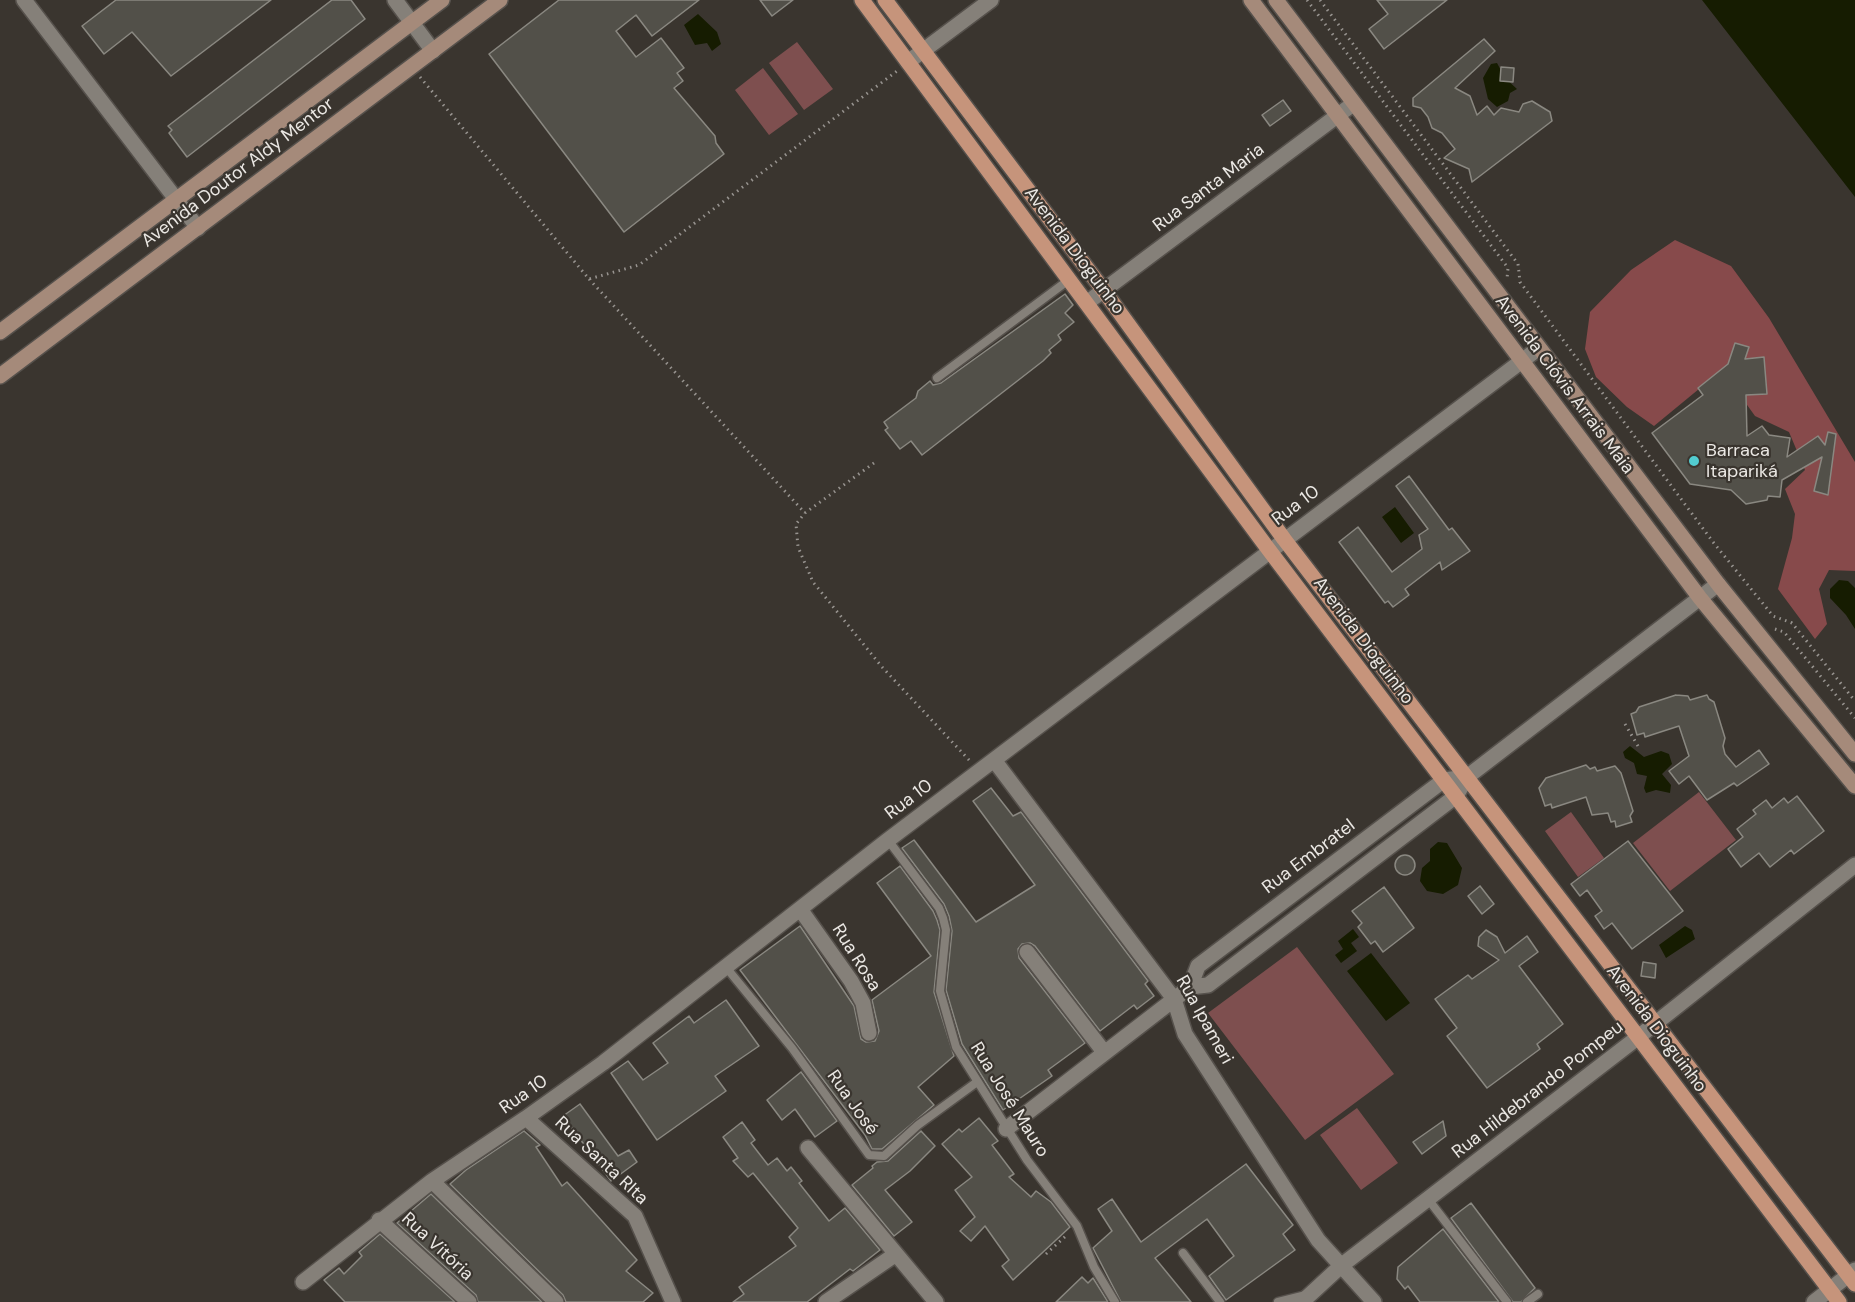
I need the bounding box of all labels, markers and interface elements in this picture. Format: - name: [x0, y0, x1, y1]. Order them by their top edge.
- street label: Avenida Doutor Aldy Mentor: [138, 94, 338, 252]
- street label: Rua Santa Maria: [1149, 139, 1269, 237]
- street label: Avenida Dioguinho: [1019, 183, 1129, 319]
- street label: Avenida Clóvis Arrais Maia: [1490, 292, 1638, 478]
- place label: Barraca Itapariká: [1706, 440, 1778, 482]
- marker: Barraca Itapariká: [1687, 454, 1701, 468]
- street label: Rua 10: [1268, 481, 1324, 531]
- street label: Avenida Dioguinho: [1308, 573, 1418, 709]
- street label: Rua 10: [881, 775, 937, 825]
- street label: Rua Embratel: [1258, 815, 1360, 899]
- street label: Rua Rosa: [827, 920, 885, 996]
- street label: Avenida Dioguinho: [1601, 961, 1711, 1097]
- street label: Rua Ipameri: [1171, 972, 1237, 1068]
- street label: Rua Hildebrando Pompeu: [1448, 1017, 1628, 1163]
- street label: Rua José Mauro: [965, 1038, 1053, 1162]
- street label: Rua José: [822, 1066, 882, 1140]
- street label: Rua 10: [496, 1071, 552, 1119]
- street label: Rua Santa RIta: [550, 1112, 652, 1210]
- street label: Rua Vitória: [397, 1208, 477, 1286]

